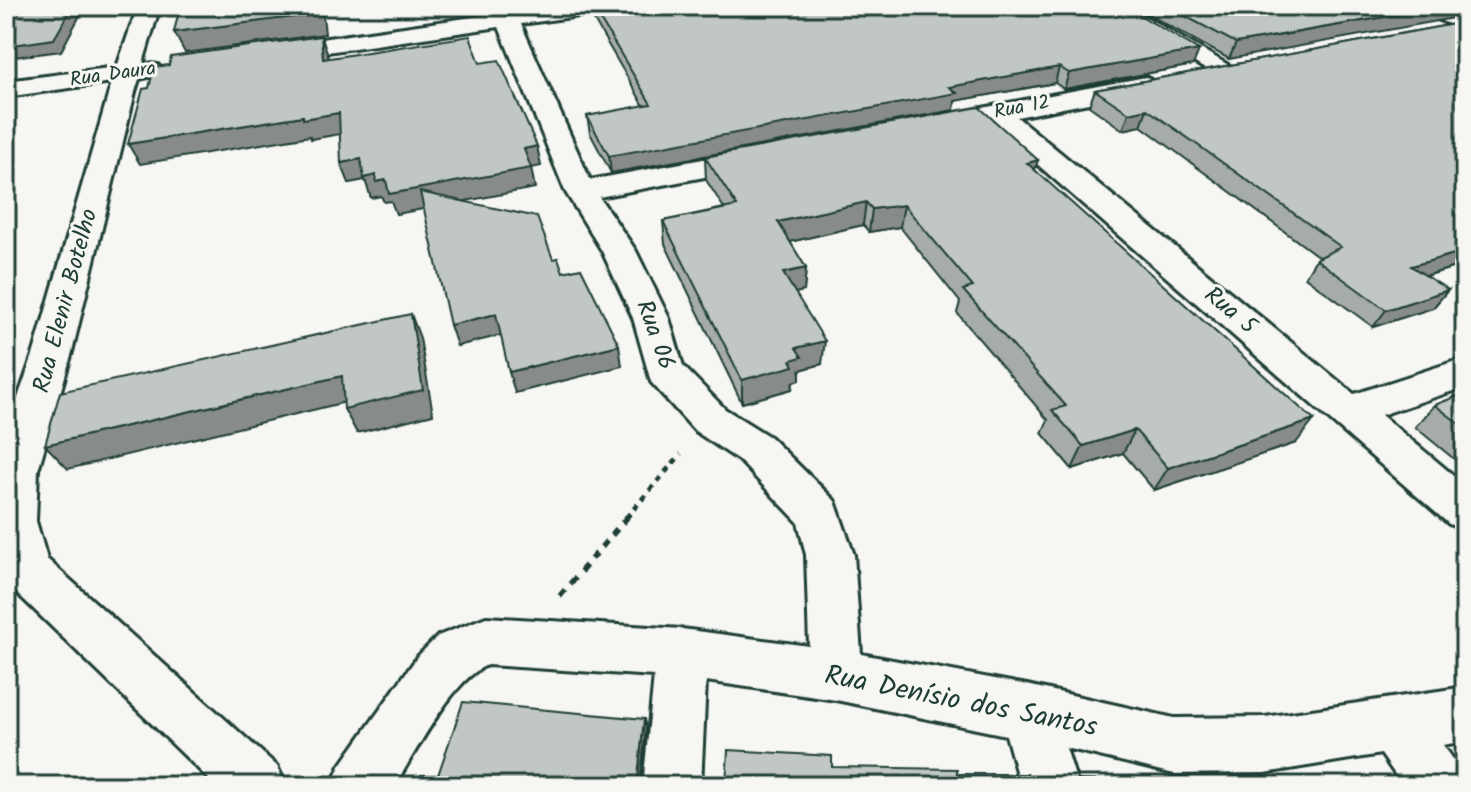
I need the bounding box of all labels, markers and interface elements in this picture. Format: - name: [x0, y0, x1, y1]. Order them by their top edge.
- street label: Rua Daura: [68, 53, 158, 97]
- street label: Rua 12: [991, 87, 1053, 129]
- street label: Rua Elenir Botelho: [23, 205, 109, 397]
- street label: Rua 5: [1195, 277, 1267, 346]
- street label: Rua 06: [624, 295, 686, 375]
- street label: Rua Denísio dos Santos: [821, 653, 1101, 751]

